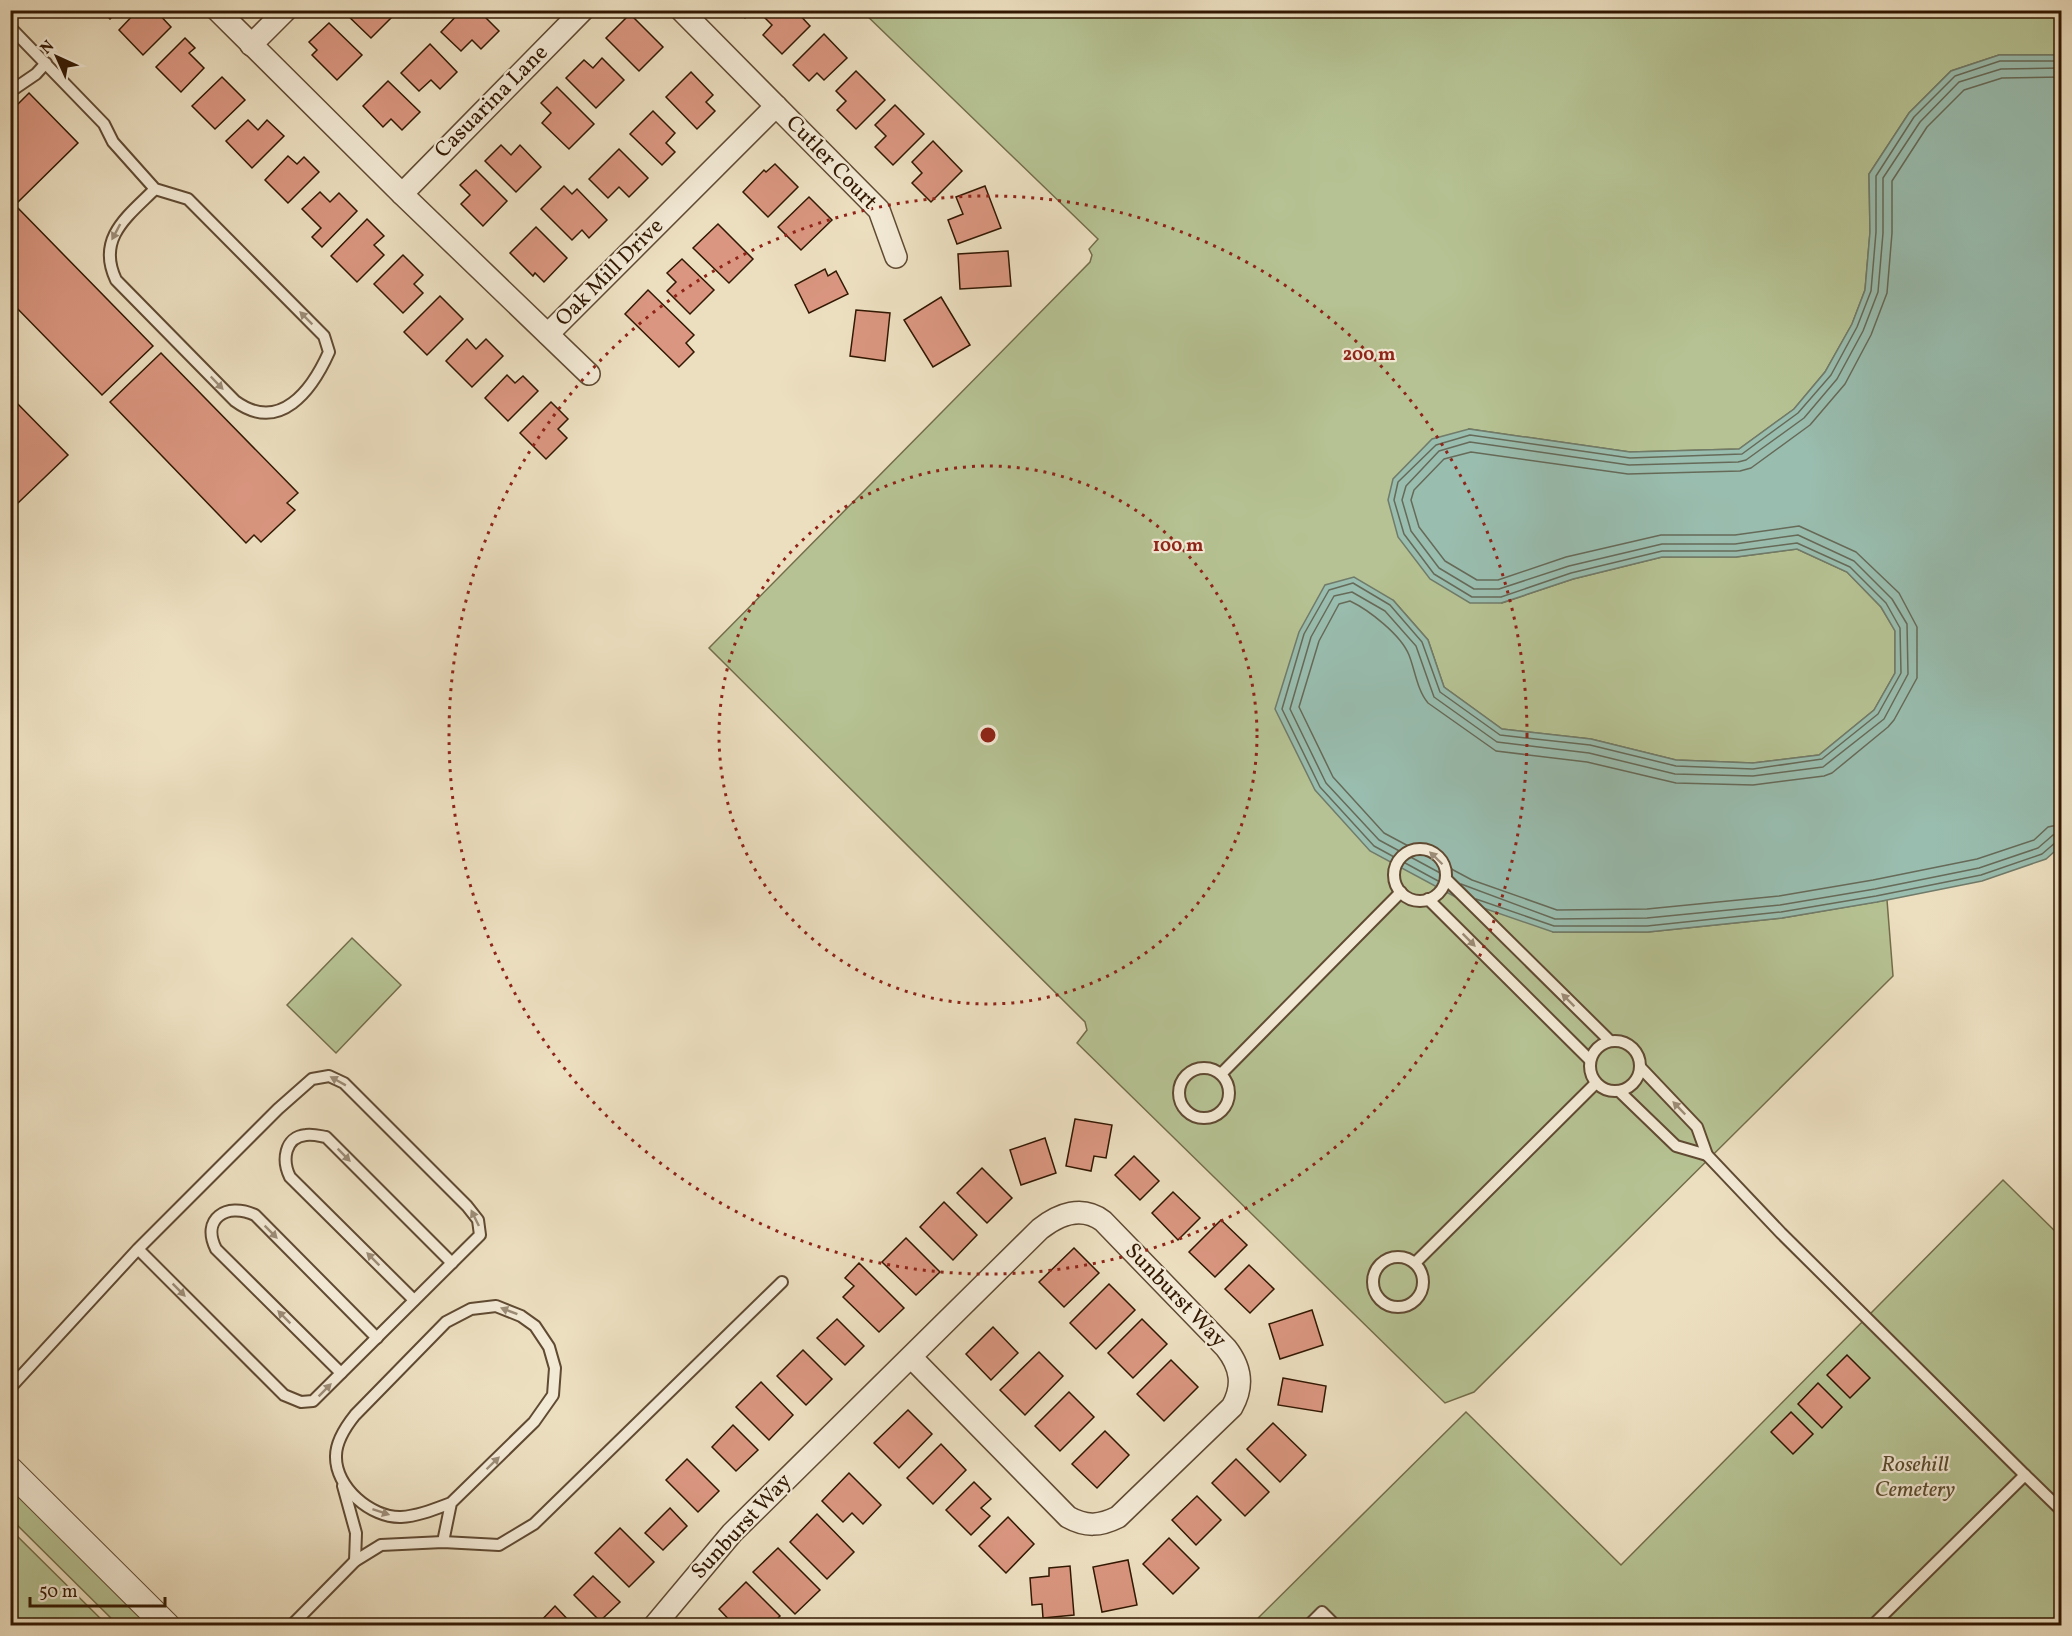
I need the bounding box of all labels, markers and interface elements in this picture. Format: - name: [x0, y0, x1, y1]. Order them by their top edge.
- north arrow: [27, 27, 87, 87]
- text: N: [36, 36, 60, 60]
- street label: Casuarina Lane: [428, 38, 556, 166]
- street label: Cutler Court: [778, 109, 884, 217]
- street label: Oak Mill Drive: [549, 212, 671, 334]
- one-way arrow: [111, 224, 121, 241]
- one-way arrow: [299, 311, 313, 325]
- text: 200 m: [1343, 343, 1395, 368]
- one-way arrow: [210, 376, 224, 391]
- text: 100 m: [1153, 534, 1203, 559]
- centre of rings: [978, 725, 998, 745]
- one-way arrow: [1429, 851, 1444, 865]
- one-way arrow: [1462, 933, 1476, 947]
- one-way arrow: [1562, 994, 1576, 1008]
- one-way arrow: [329, 1076, 346, 1086]
- one-way arrow: [1672, 1102, 1686, 1116]
- one-way arrow: [336, 1148, 350, 1162]
- one-way arrow: [470, 1210, 479, 1227]
- one-way arrow: [264, 1224, 278, 1238]
- street label: Sunburst Way: [1117, 1237, 1233, 1355]
- one-way arrow: [365, 1252, 380, 1266]
- one-way arrow: [172, 1283, 186, 1297]
- one-way arrow: [500, 1306, 518, 1316]
- one-way arrow: [278, 1311, 292, 1325]
- one-way arrow: [317, 1383, 331, 1397]
- park label: Rosehill Cemetery: [1875, 1450, 1955, 1506]
- one-way arrow: [485, 1456, 499, 1470]
- street label: Sunburst Way: [685, 1467, 799, 1587]
- one-way arrow: [372, 1508, 390, 1517]
- scale bar: [30, 1570, 165, 1608]
- text: 50 m: [39, 1580, 78, 1605]

